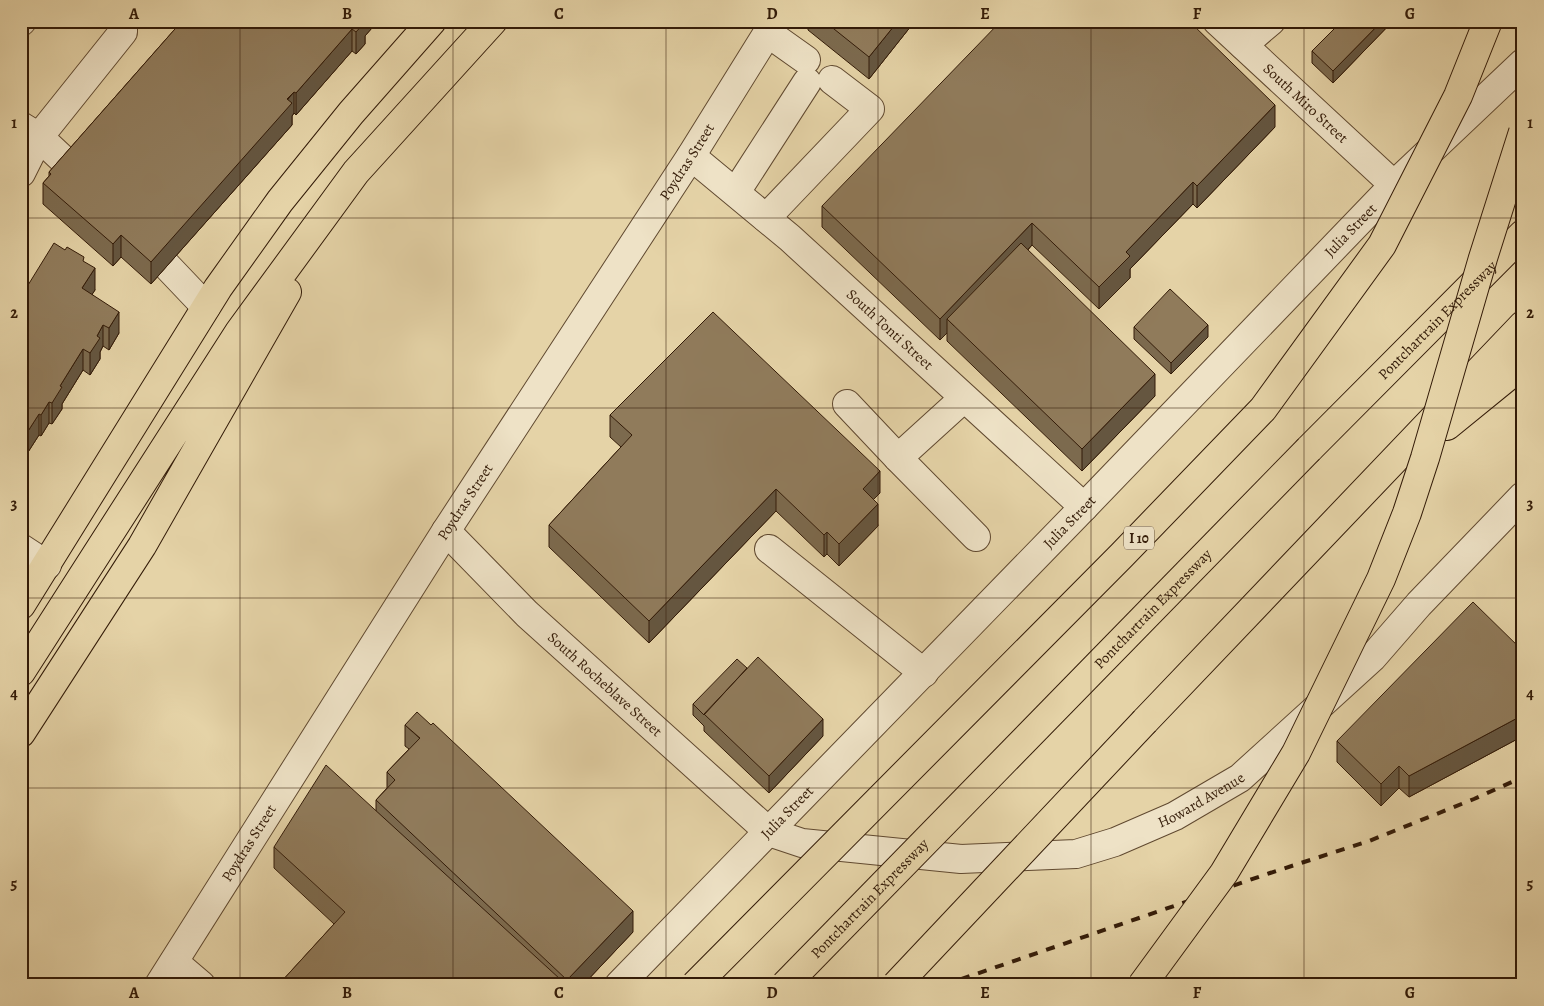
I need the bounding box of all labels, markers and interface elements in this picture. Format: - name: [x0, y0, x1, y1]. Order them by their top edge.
- text: A: [128, 3, 140, 25]
- text: B: [342, 3, 352, 25]
- text: C: [554, 3, 564, 25]
- text: D: [766, 3, 778, 25]
- text: E: [980, 3, 990, 25]
- text: F: [1193, 3, 1202, 25]
- text: G: [1405, 3, 1415, 25]
- street label: South Miro Street: [1259, 59, 1353, 148]
- text: 1: [11, 112, 17, 134]
- text: 1: [1527, 112, 1533, 134]
- street label: Poydras Street: [655, 119, 719, 204]
- street label: Julia Street: [1320, 199, 1381, 261]
- street label: Pontchartrain Expressway: [1374, 256, 1501, 384]
- street label: South Tonti Street: [842, 284, 938, 374]
- text: 2: [10, 302, 18, 324]
- text: 2: [1526, 302, 1534, 324]
- street label: Poydras Street: [433, 459, 498, 544]
- street label: Julia Street: [1039, 491, 1100, 553]
- text: 3: [11, 493, 18, 515]
- text: 3: [1527, 493, 1534, 515]
- road number: I 10: [1124, 526, 1154, 550]
- street label: Pontchartrain Expressway: [1089, 544, 1216, 673]
- street label: South Rocheblave Street: [543, 627, 667, 741]
- text: 4: [10, 683, 18, 705]
- text: 4: [1526, 683, 1534, 705]
- street label: Howard Avenue: [1154, 768, 1250, 832]
- street label: Julia Street: [756, 781, 818, 843]
- street label: Poydras Street: [217, 800, 281, 885]
- street label: Pontchartrain Expressway: [806, 834, 933, 963]
- text: 5: [11, 873, 18, 895]
- text: 5: [1527, 873, 1534, 895]
- text: A: [128, 982, 140, 1004]
- text: B: [342, 982, 352, 1004]
- text: C: [554, 982, 564, 1004]
- text: D: [766, 982, 778, 1004]
- text: E: [980, 982, 990, 1004]
- text: F: [1193, 982, 1202, 1004]
- text: G: [1405, 982, 1415, 1004]

